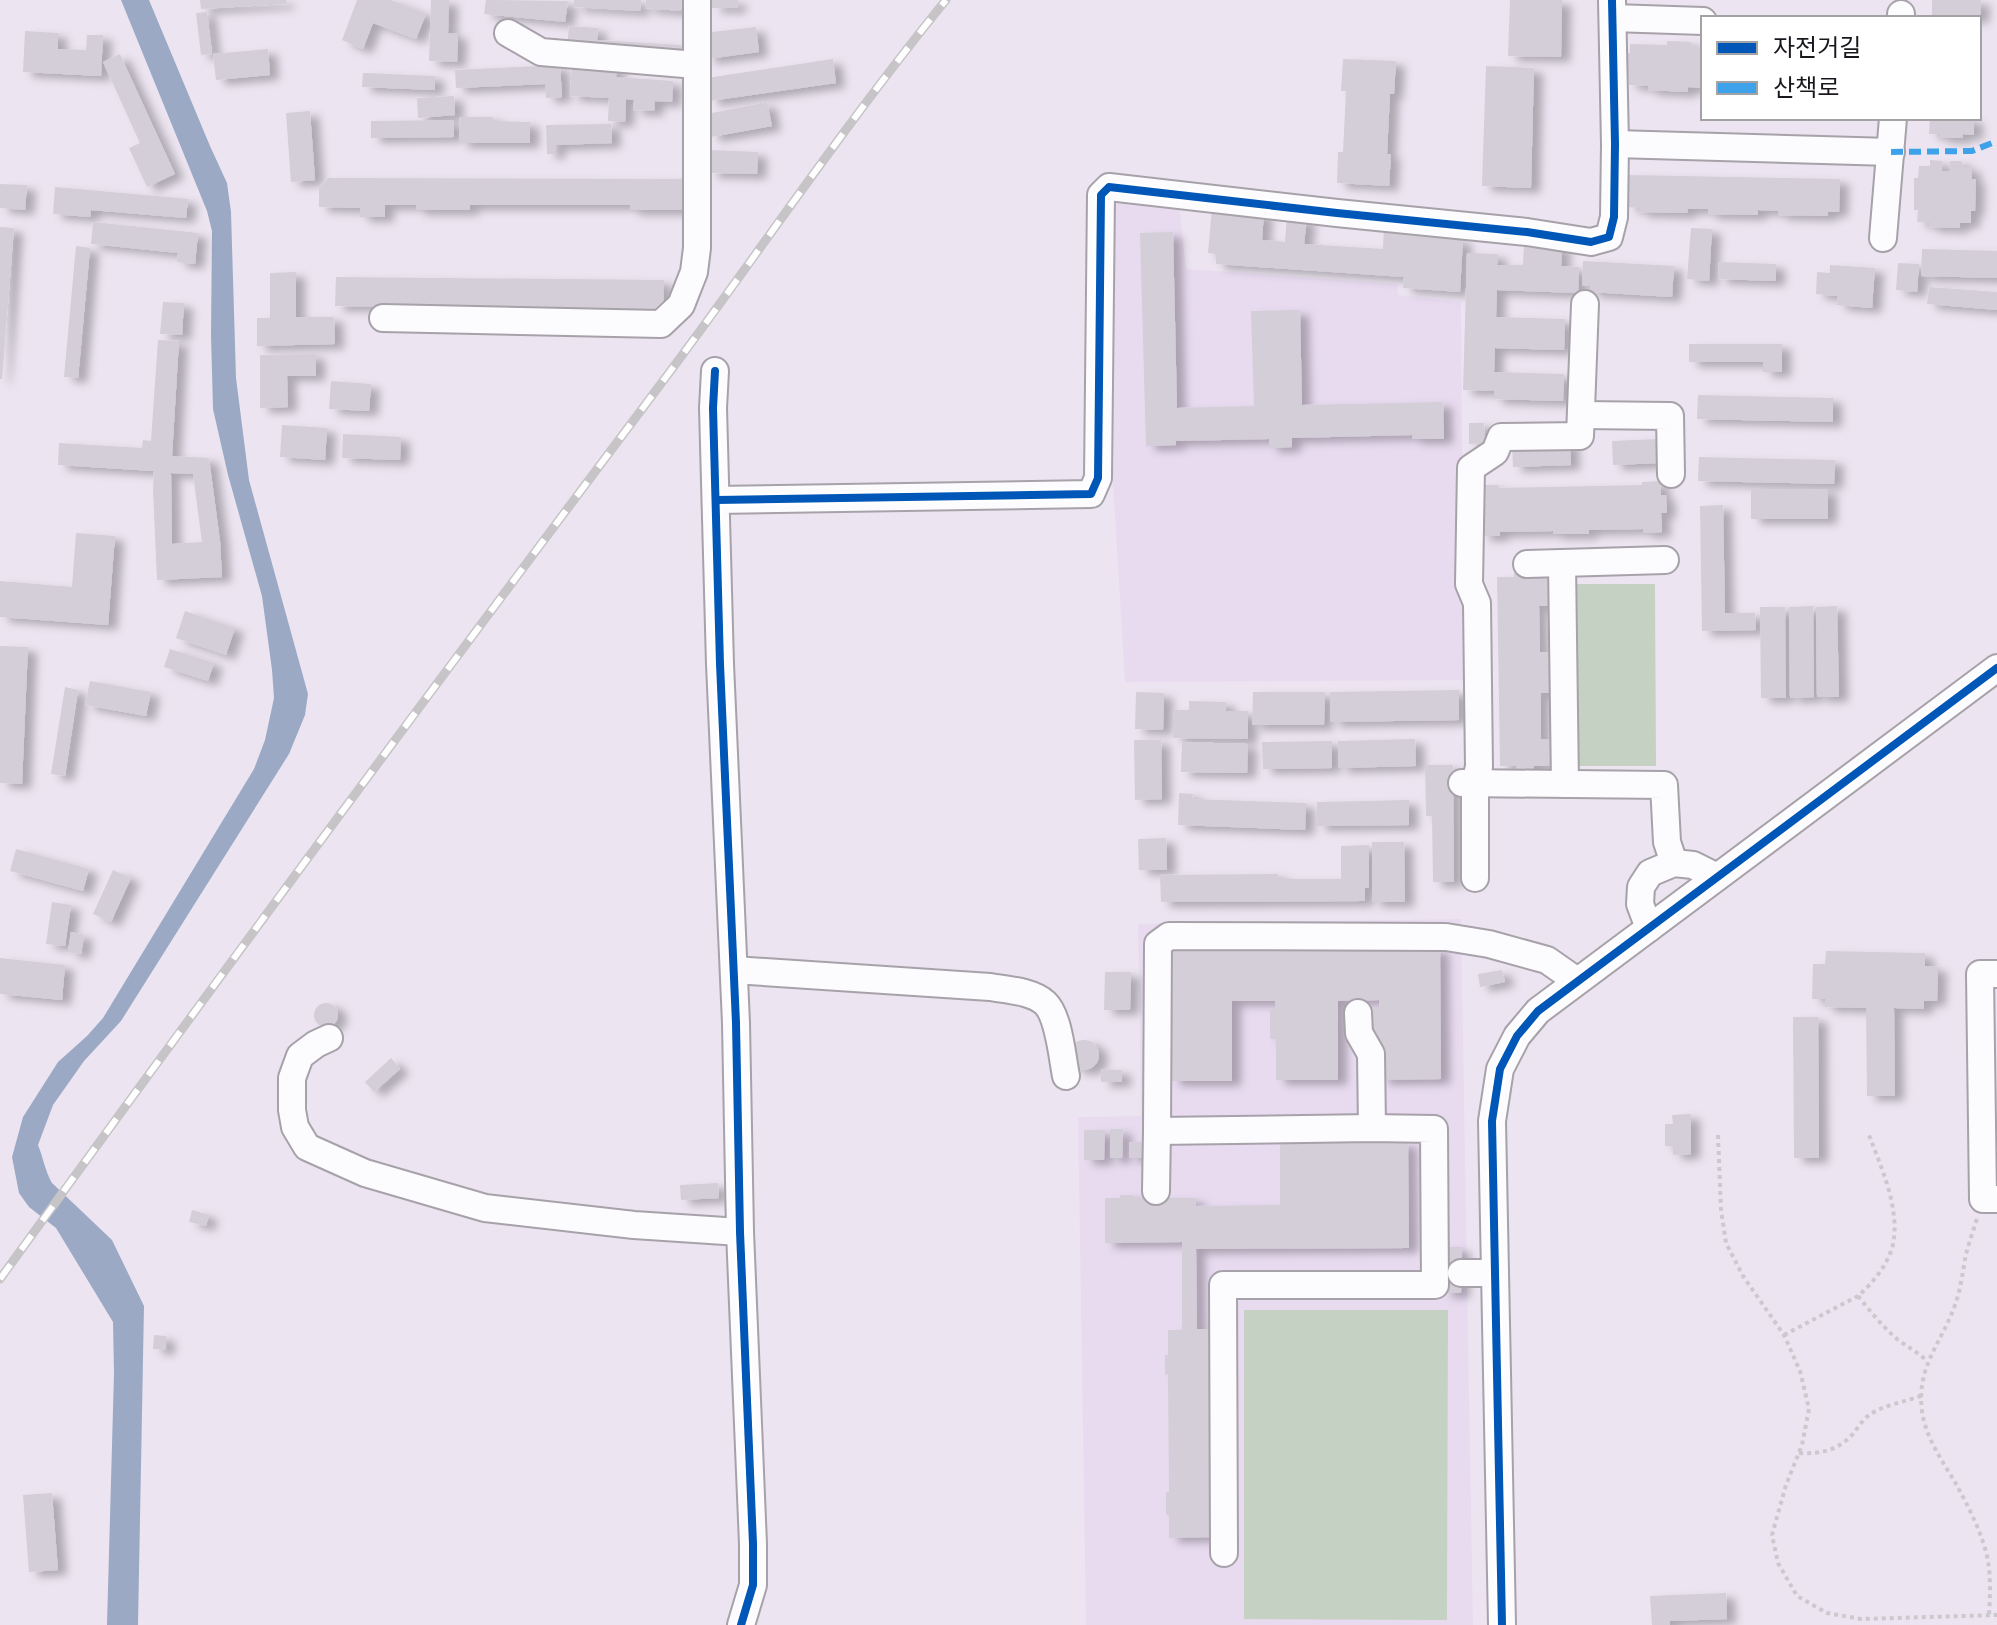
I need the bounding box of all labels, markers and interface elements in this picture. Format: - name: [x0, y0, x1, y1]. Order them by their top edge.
- legend: [1701, 16, 1981, 120]
- text: 자전거길: [1773, 32, 1861, 63]
- text: 산책로: [1773, 72, 1839, 103]

